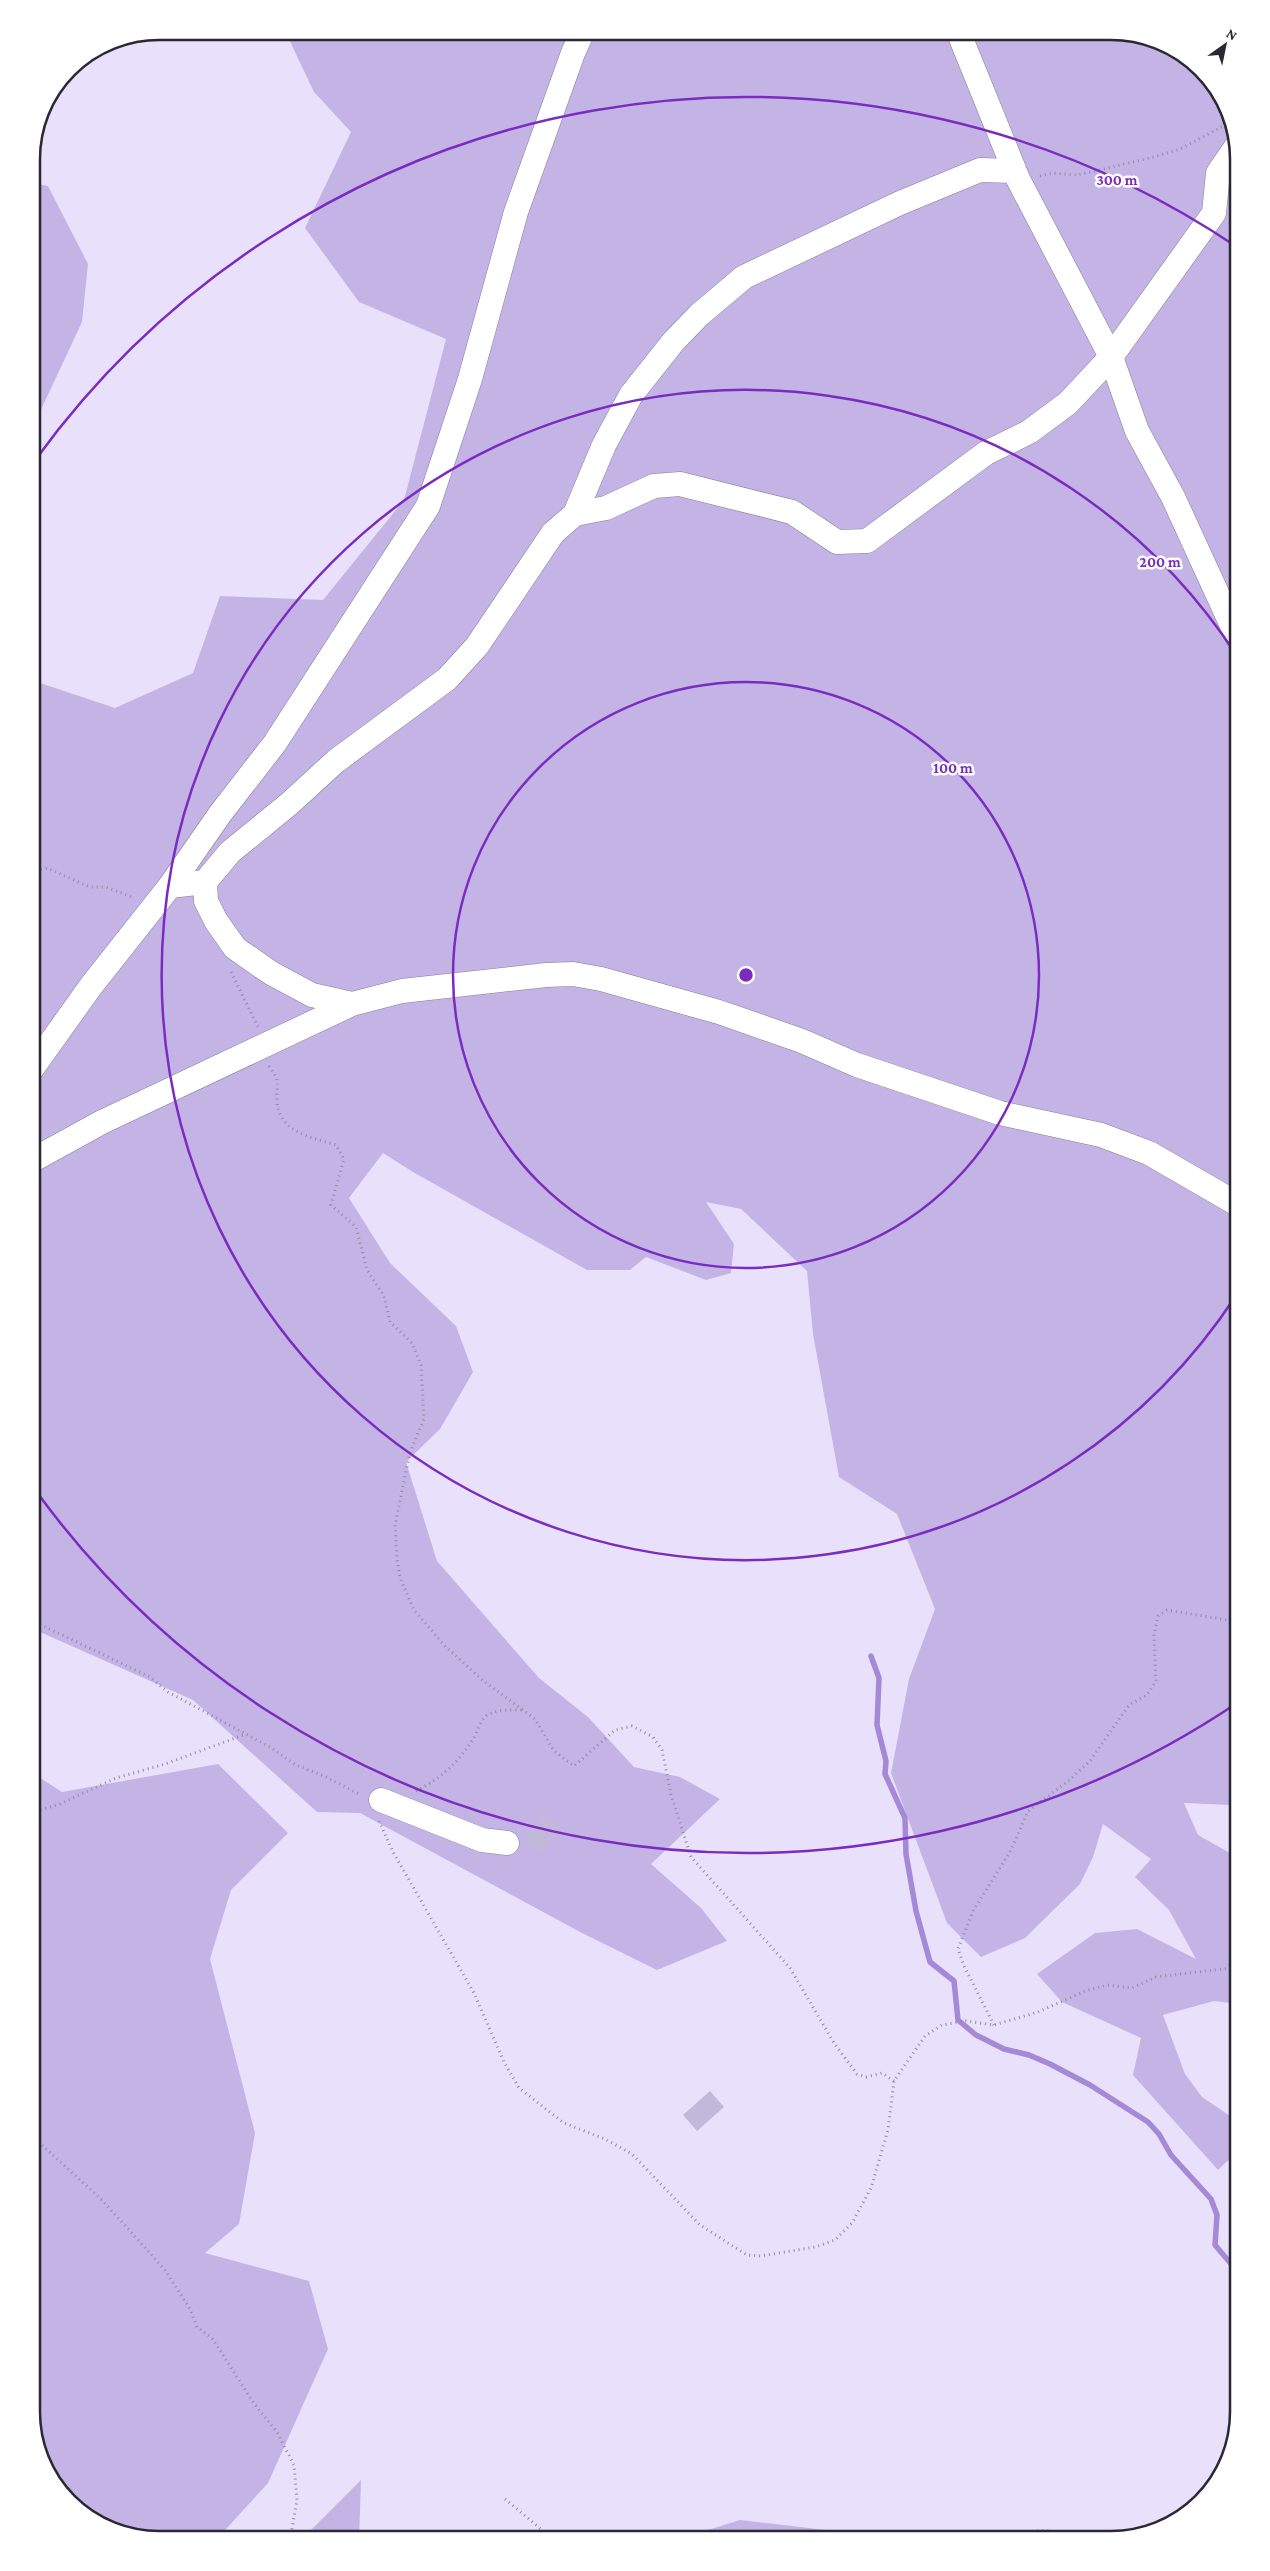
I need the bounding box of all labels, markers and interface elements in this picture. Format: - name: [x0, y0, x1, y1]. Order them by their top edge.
- north arrow: [1200, 20, 1250, 70]
- text: N: [1224, 25, 1241, 44]
- text: 300 m: [1096, 172, 1138, 188]
- text: 200 m: [1139, 554, 1181, 570]
- text: 100 m: [933, 760, 973, 776]
- centre of rings: [737, 966, 755, 984]

